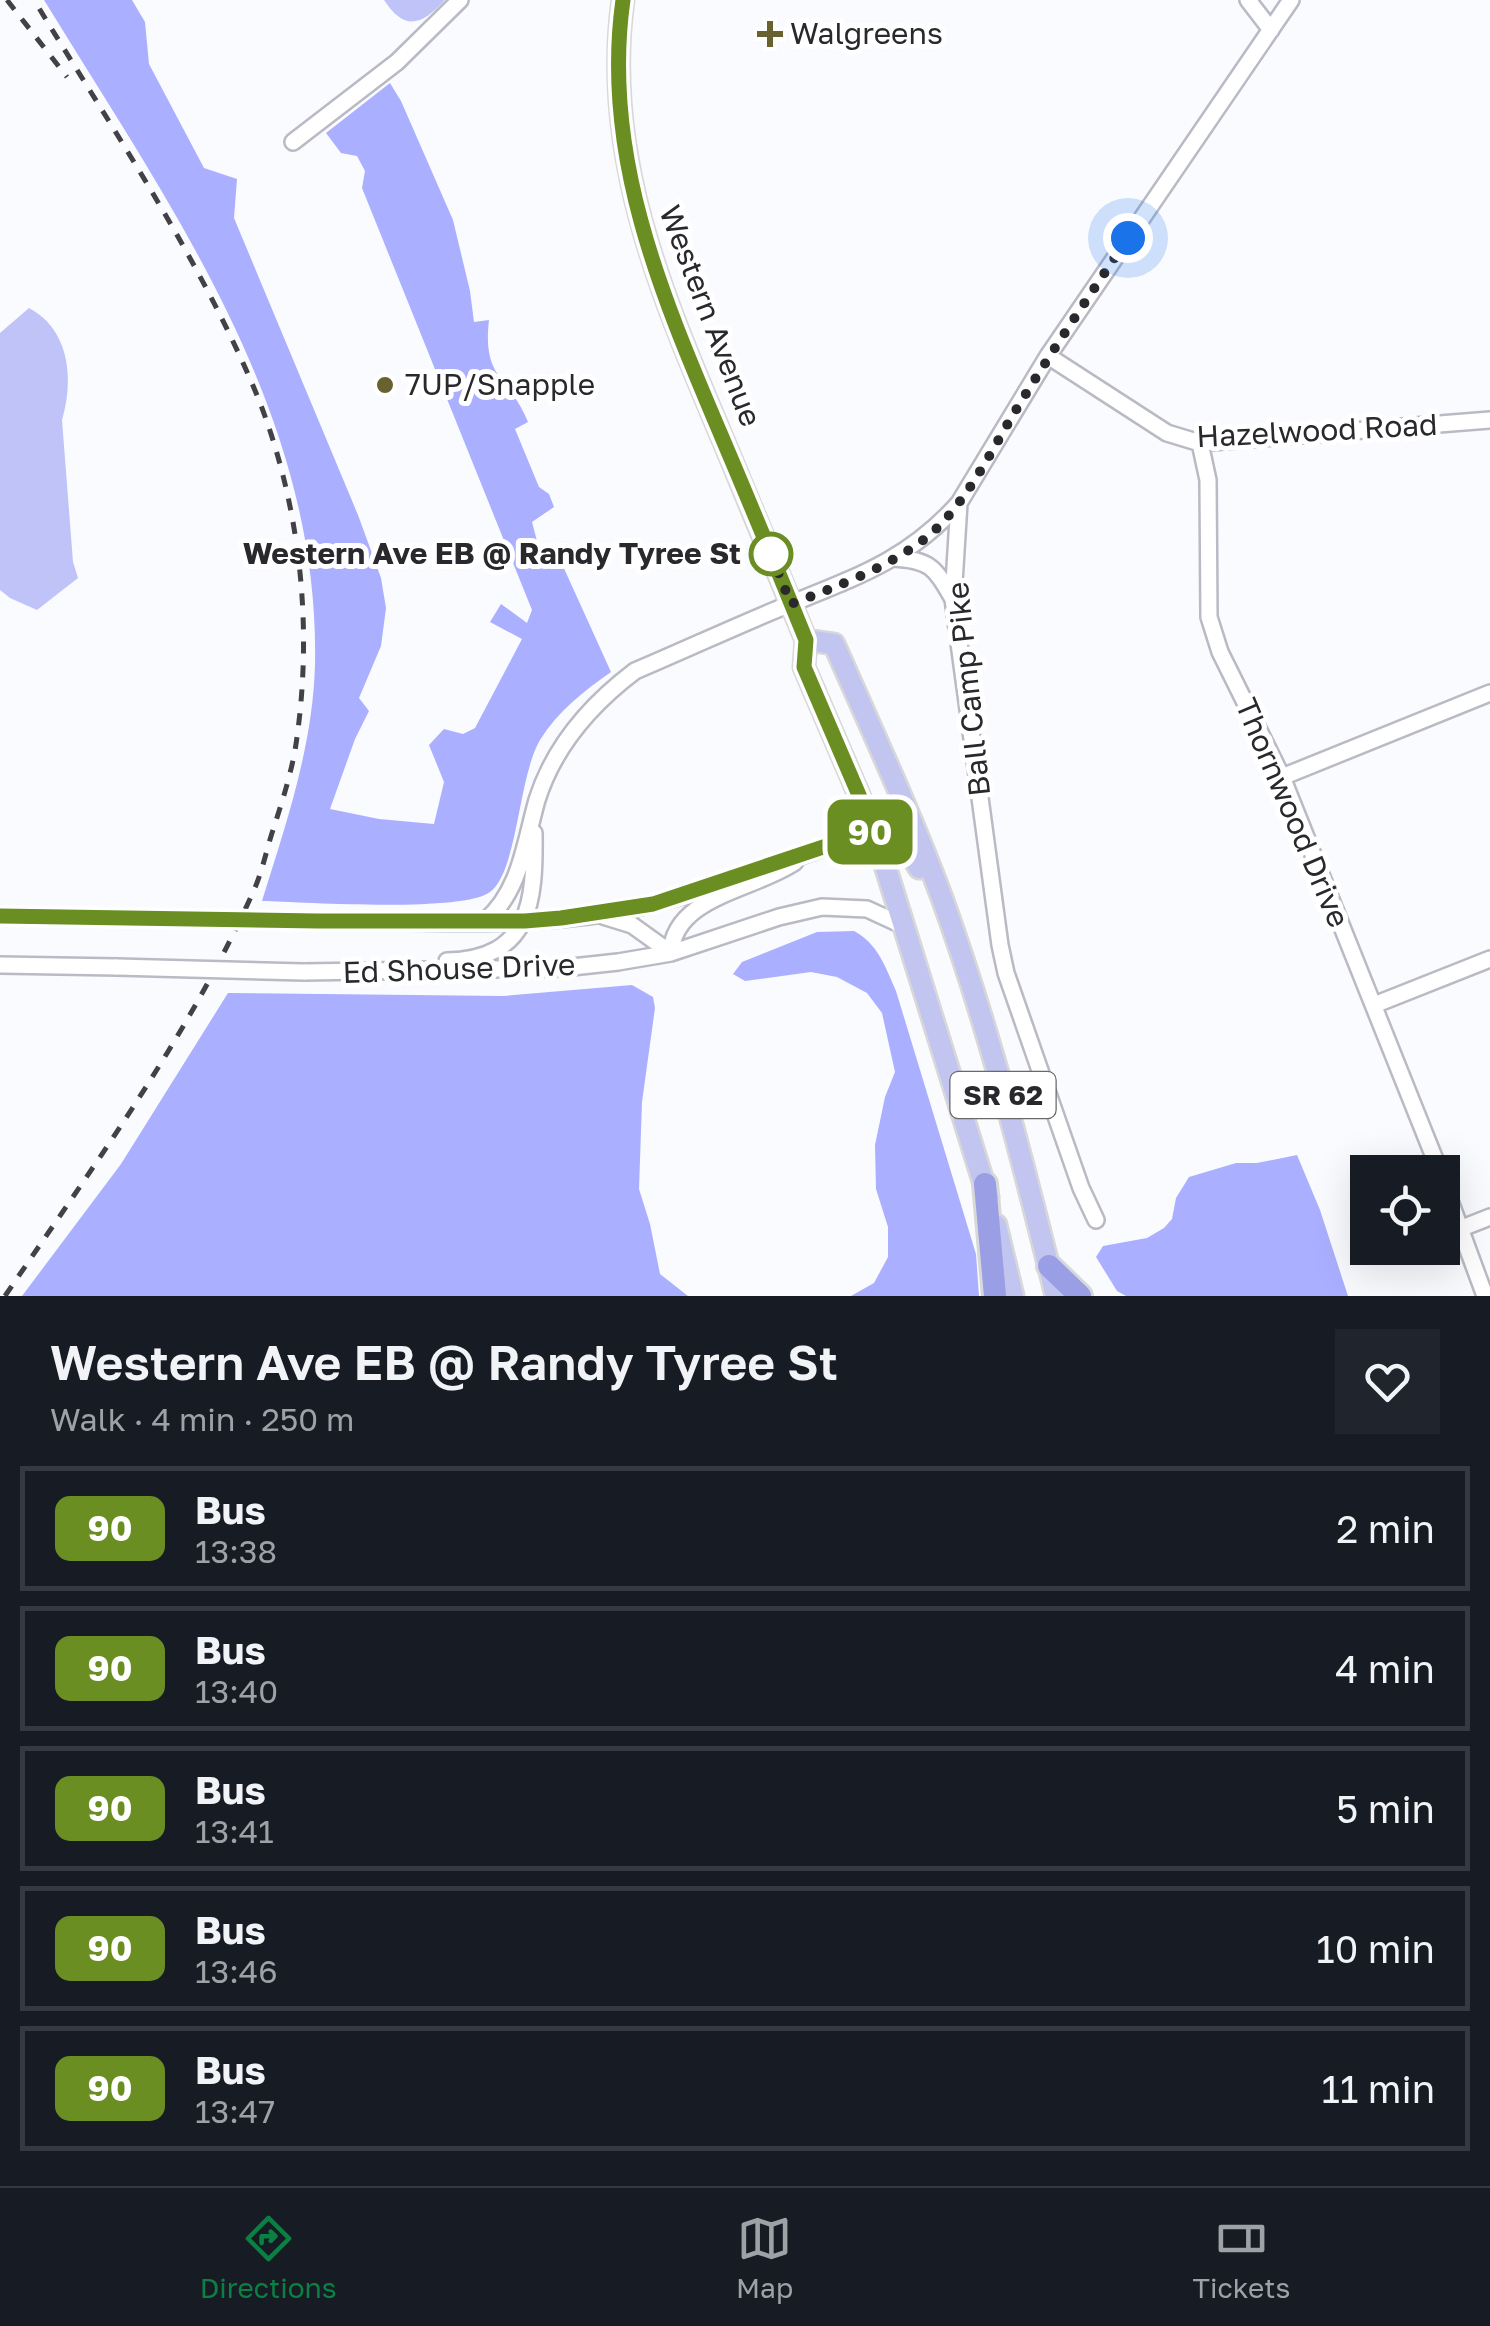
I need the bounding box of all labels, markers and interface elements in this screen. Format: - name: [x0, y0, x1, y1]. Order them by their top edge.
- place label: Walgreens: [790, 15, 943, 51]
- marker: Walgreens: [759, 23, 781, 45]
- street label: Western Avenue: [652, 200, 770, 431]
- your location: [1103, 213, 1153, 263]
- place label: 7UP/Snapple: [405, 366, 595, 402]
- marker: 7UP/Snapple: [374, 374, 396, 396]
- street label: Hazelwood Road: [1196, 406, 1438, 454]
- marker: Western Ave EB @ Randy Tyree St: [750, 533, 792, 575]
- place label: Western Ave EB @ Randy Tyree St: [243, 535, 741, 571]
- street label: Ball Camp Pike: [939, 580, 997, 798]
- street label: Thornwood Drive: [1228, 693, 1357, 932]
- line badge: 90: [825, 800, 915, 864]
- text: 90: [848, 811, 892, 853]
- street label: Ed Shouse Drive: [342, 946, 576, 990]
- road number: SR 62: [950, 1072, 1056, 1118]
- map controls: [1350, 1155, 1460, 1265]
- button: locate: [1350, 1155, 1460, 1265]
- button: heart: [1335, 1329, 1440, 1434]
- text: Western Ave EB @ Randy Tyree St: [50, 1333, 838, 1391]
- text: Walk · 4 min · 250 m: [50, 1400, 354, 1438]
- text: Bus: [195, 1487, 266, 1532]
- text: 2 min: [1336, 1506, 1435, 1551]
- text: 90: [88, 1507, 132, 1549]
- text: 13:38: [195, 1532, 277, 1570]
- text: Bus: [195, 1627, 266, 1672]
- text: 4 min: [1335, 1646, 1435, 1691]
- text: 90: [88, 1647, 132, 1689]
- text: 13:40: [195, 1672, 278, 1710]
- text: Bus: [195, 1767, 266, 1812]
- text: 5 min: [1336, 1786, 1435, 1831]
- text: 90: [88, 1787, 132, 1829]
- text: 13:41: [195, 1812, 274, 1850]
- text: Bus: [195, 1907, 266, 1952]
- text: 10 min: [1316, 1926, 1435, 1971]
- text: 90: [88, 1927, 132, 1969]
- text: 13:46: [195, 1952, 278, 1990]
- text: Bus: [195, 2047, 266, 2092]
- text: 11 min: [1321, 2066, 1435, 2111]
- text: 90: [88, 2067, 132, 2109]
- text: 13:47: [195, 2092, 275, 2130]
- tab: Directions: [200, 2211, 337, 2304]
- tab: Map: [736, 2211, 793, 2304]
- tab: Tickets: [1193, 2211, 1290, 2304]

